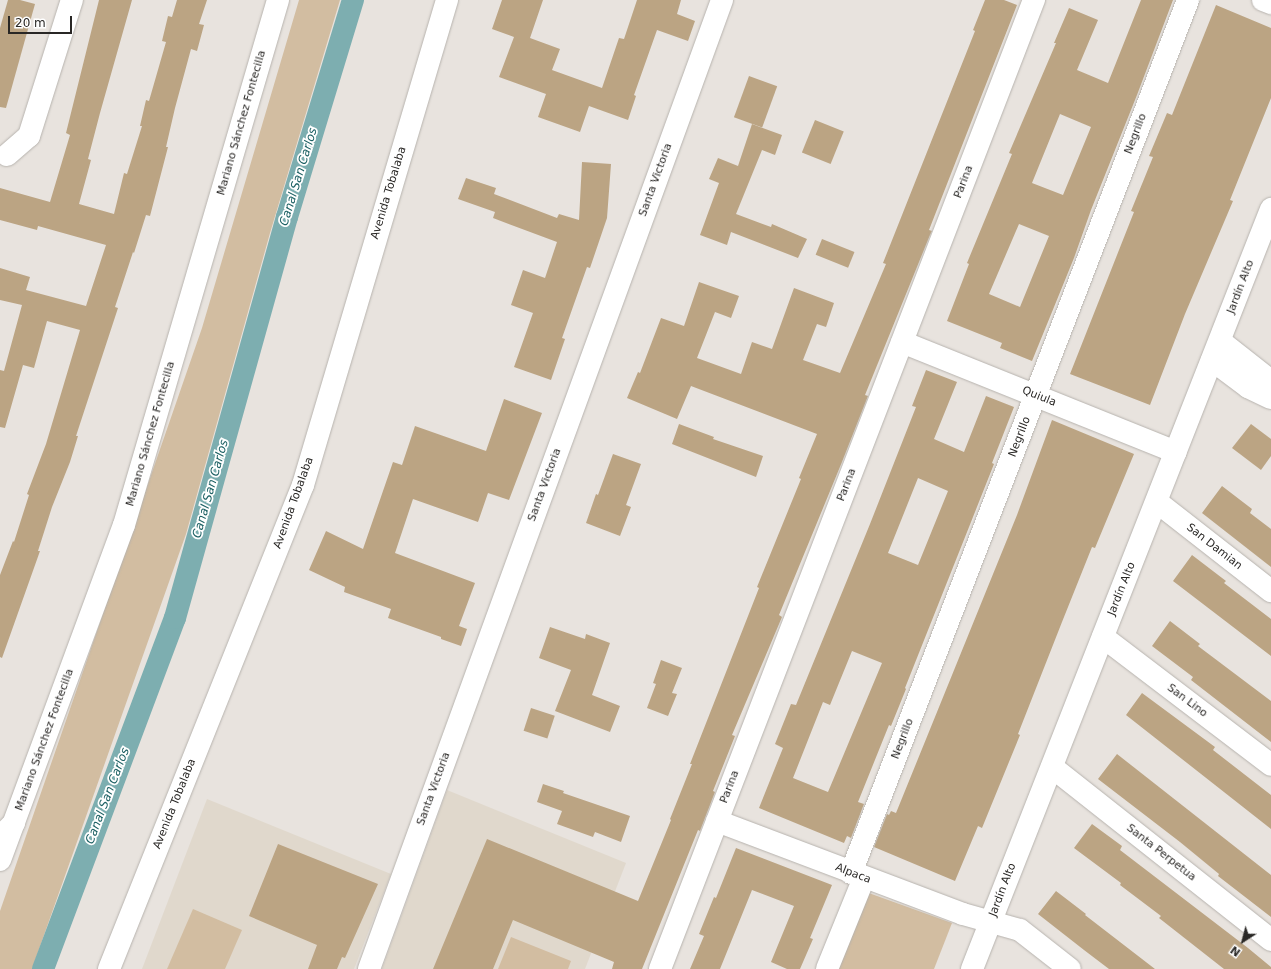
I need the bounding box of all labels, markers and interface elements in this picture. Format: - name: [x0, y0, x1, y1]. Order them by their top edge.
- scale bar: [10, 8, 74, 34]
- text: 20 m: [15, 16, 46, 30]
- street label: Mariano Sánchez Fontecilla: [215, 49, 269, 197]
- street label: Negrillo: [1122, 112, 1150, 156]
- water label: Canal San Carlos: [277, 126, 321, 228]
- street label: Santa Victoria: [637, 142, 675, 218]
- street label: Avenida Tobalaba: [369, 145, 409, 241]
- street label: Parina: [952, 164, 976, 200]
- street label: Jardín Alto: [1225, 258, 1257, 316]
- street label: Mariano Sánchez Fontecilla: [124, 360, 178, 508]
- street label: Quiula: [1020, 384, 1058, 410]
- street label: Negrillo: [1006, 415, 1034, 459]
- water label: Canal San Carlos: [190, 438, 232, 540]
- street label: Santa Victoria: [526, 447, 564, 523]
- street label: Avenida Tobalaba: [271, 456, 317, 550]
- street label: Parina: [835, 467, 859, 503]
- street label: San Damian: [1184, 521, 1244, 573]
- street label: Jardín Alto: [1105, 560, 1139, 618]
- street label: Mariano Sánchez Fontecilla: [13, 667, 77, 813]
- street label: San Lino: [1164, 682, 1210, 720]
- street label: Negrillo: [889, 717, 917, 761]
- water label: Canal San Carlos: [83, 746, 133, 846]
- street label: Santa Victoria: [415, 751, 453, 827]
- street label: Avenida Tobalaba: [151, 757, 199, 851]
- street label: Parina: [718, 769, 742, 805]
- street label: Santa Perpetua: [1124, 822, 1198, 884]
- street label: Alpaca: [833, 861, 873, 887]
- street label: Jardín Alto: [987, 861, 1019, 919]
- north arrow: [1223, 921, 1263, 961]
- text: N: [1228, 943, 1243, 959]

